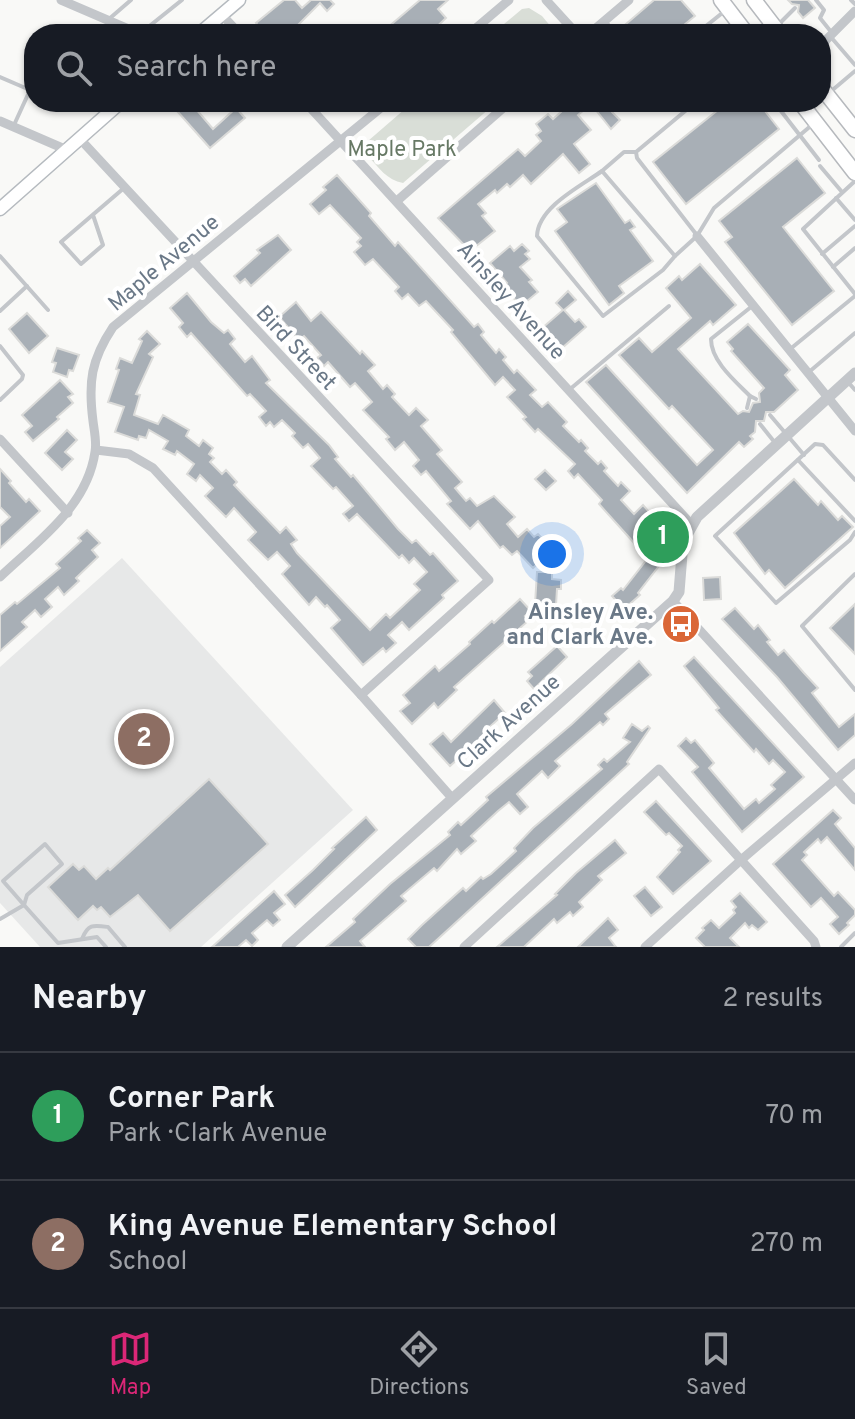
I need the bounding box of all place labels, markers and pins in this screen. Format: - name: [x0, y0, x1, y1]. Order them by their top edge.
- pin: 1: [637, 507, 689, 567]
- place label: Ainsley Ave. and Clark Ave.: [507, 600, 653, 652]
- bus stop icon: Ainsley Ave. and Clark Ave.: [660, 603, 702, 645]
- pin: 2: [118, 709, 170, 769]

